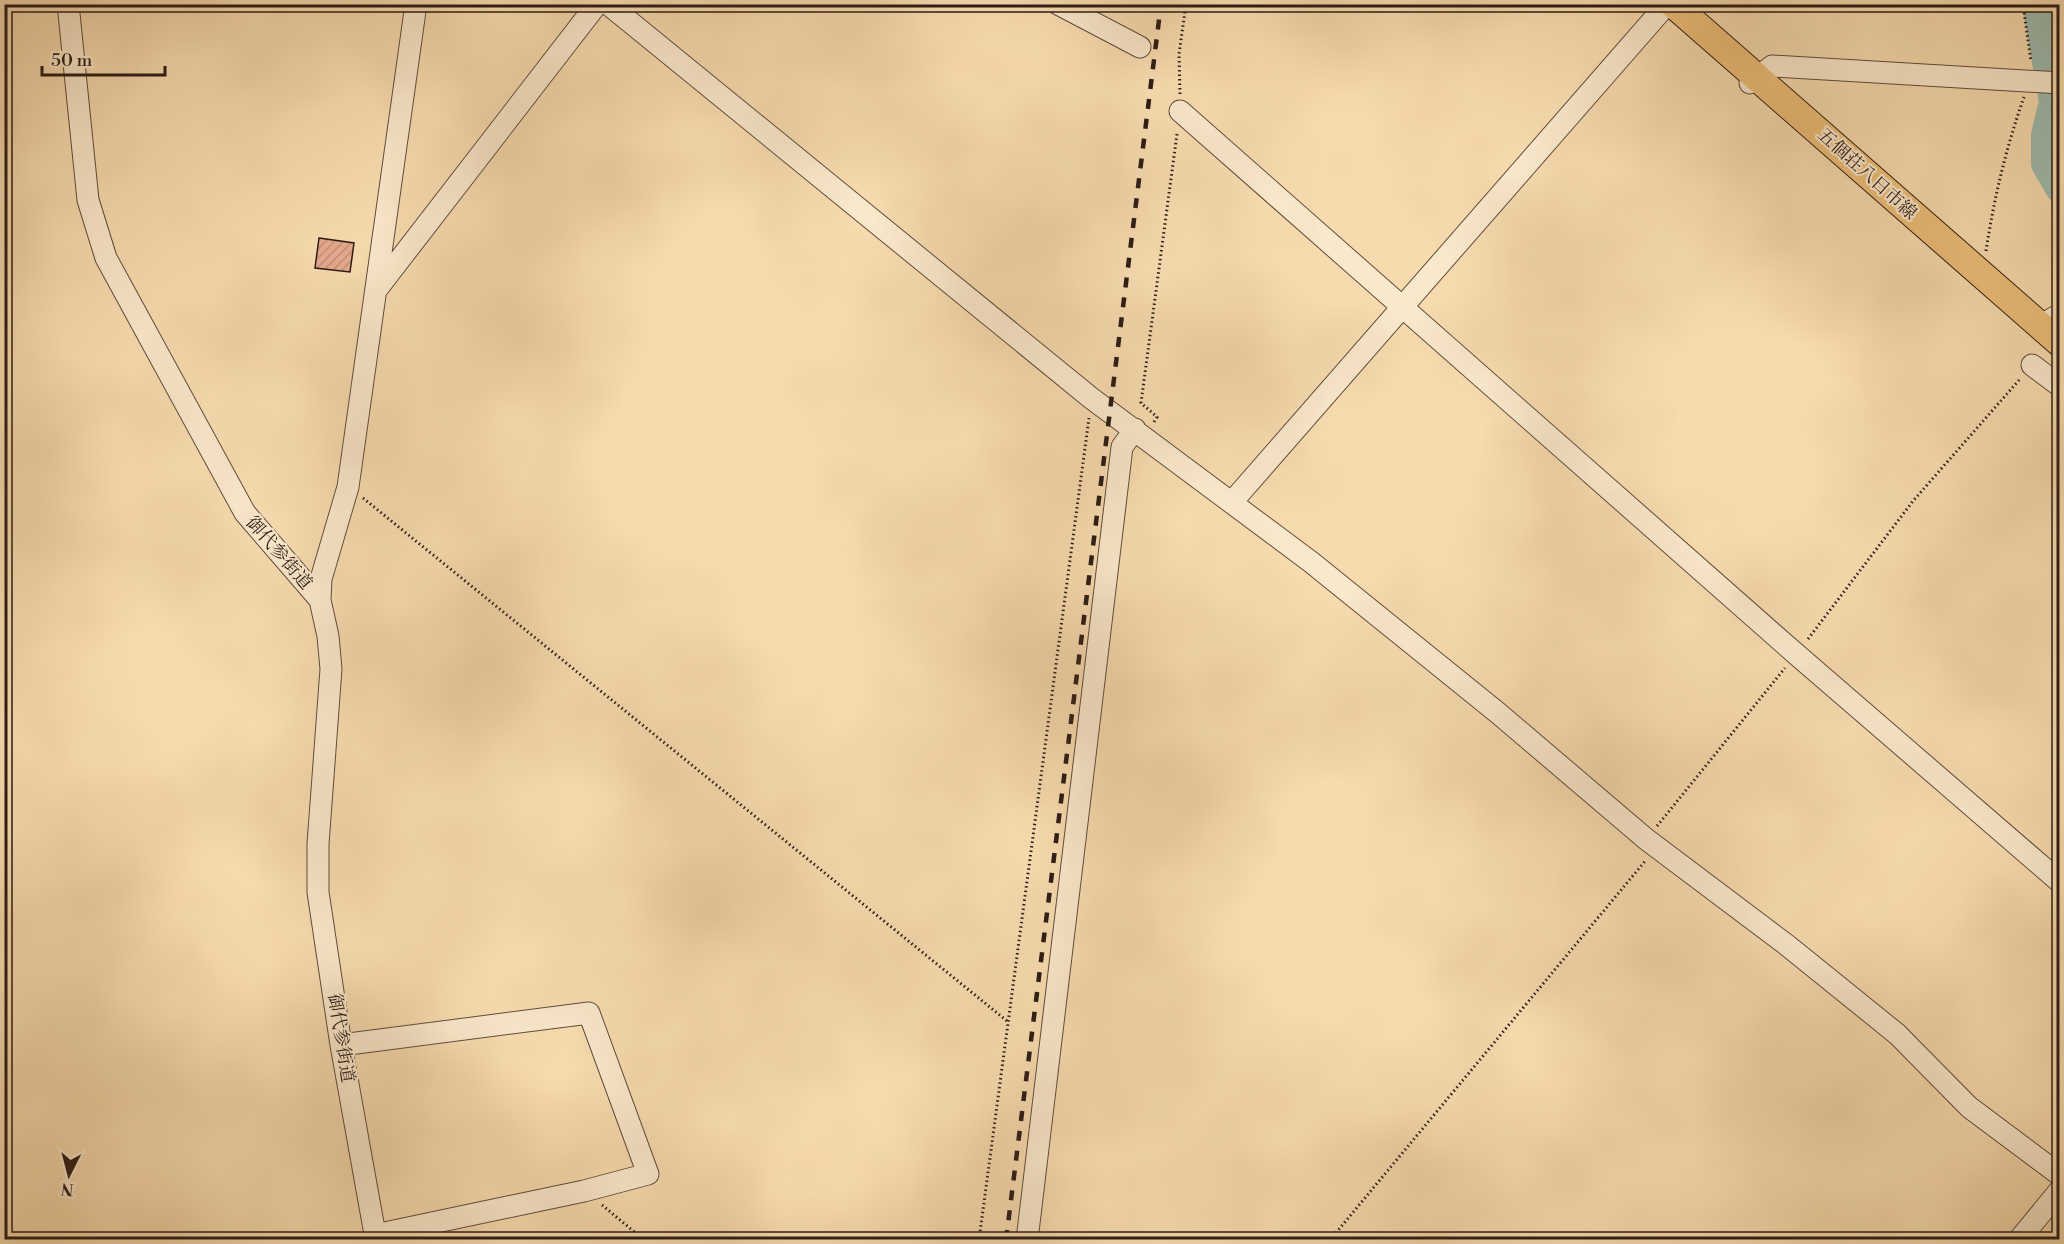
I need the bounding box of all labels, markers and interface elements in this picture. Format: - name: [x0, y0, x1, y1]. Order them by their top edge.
- scale bar: [42, 39, 165, 77]
- text: 50 m: [51, 49, 93, 72]
- street label: 五個荘八日市線: [1812, 123, 1922, 225]
- street label: 御代参街道: [241, 511, 317, 595]
- street label: 御代参街道: [323, 992, 359, 1084]
- north arrow: [39, 1145, 99, 1205]
- text: N: [60, 1178, 75, 1200]

